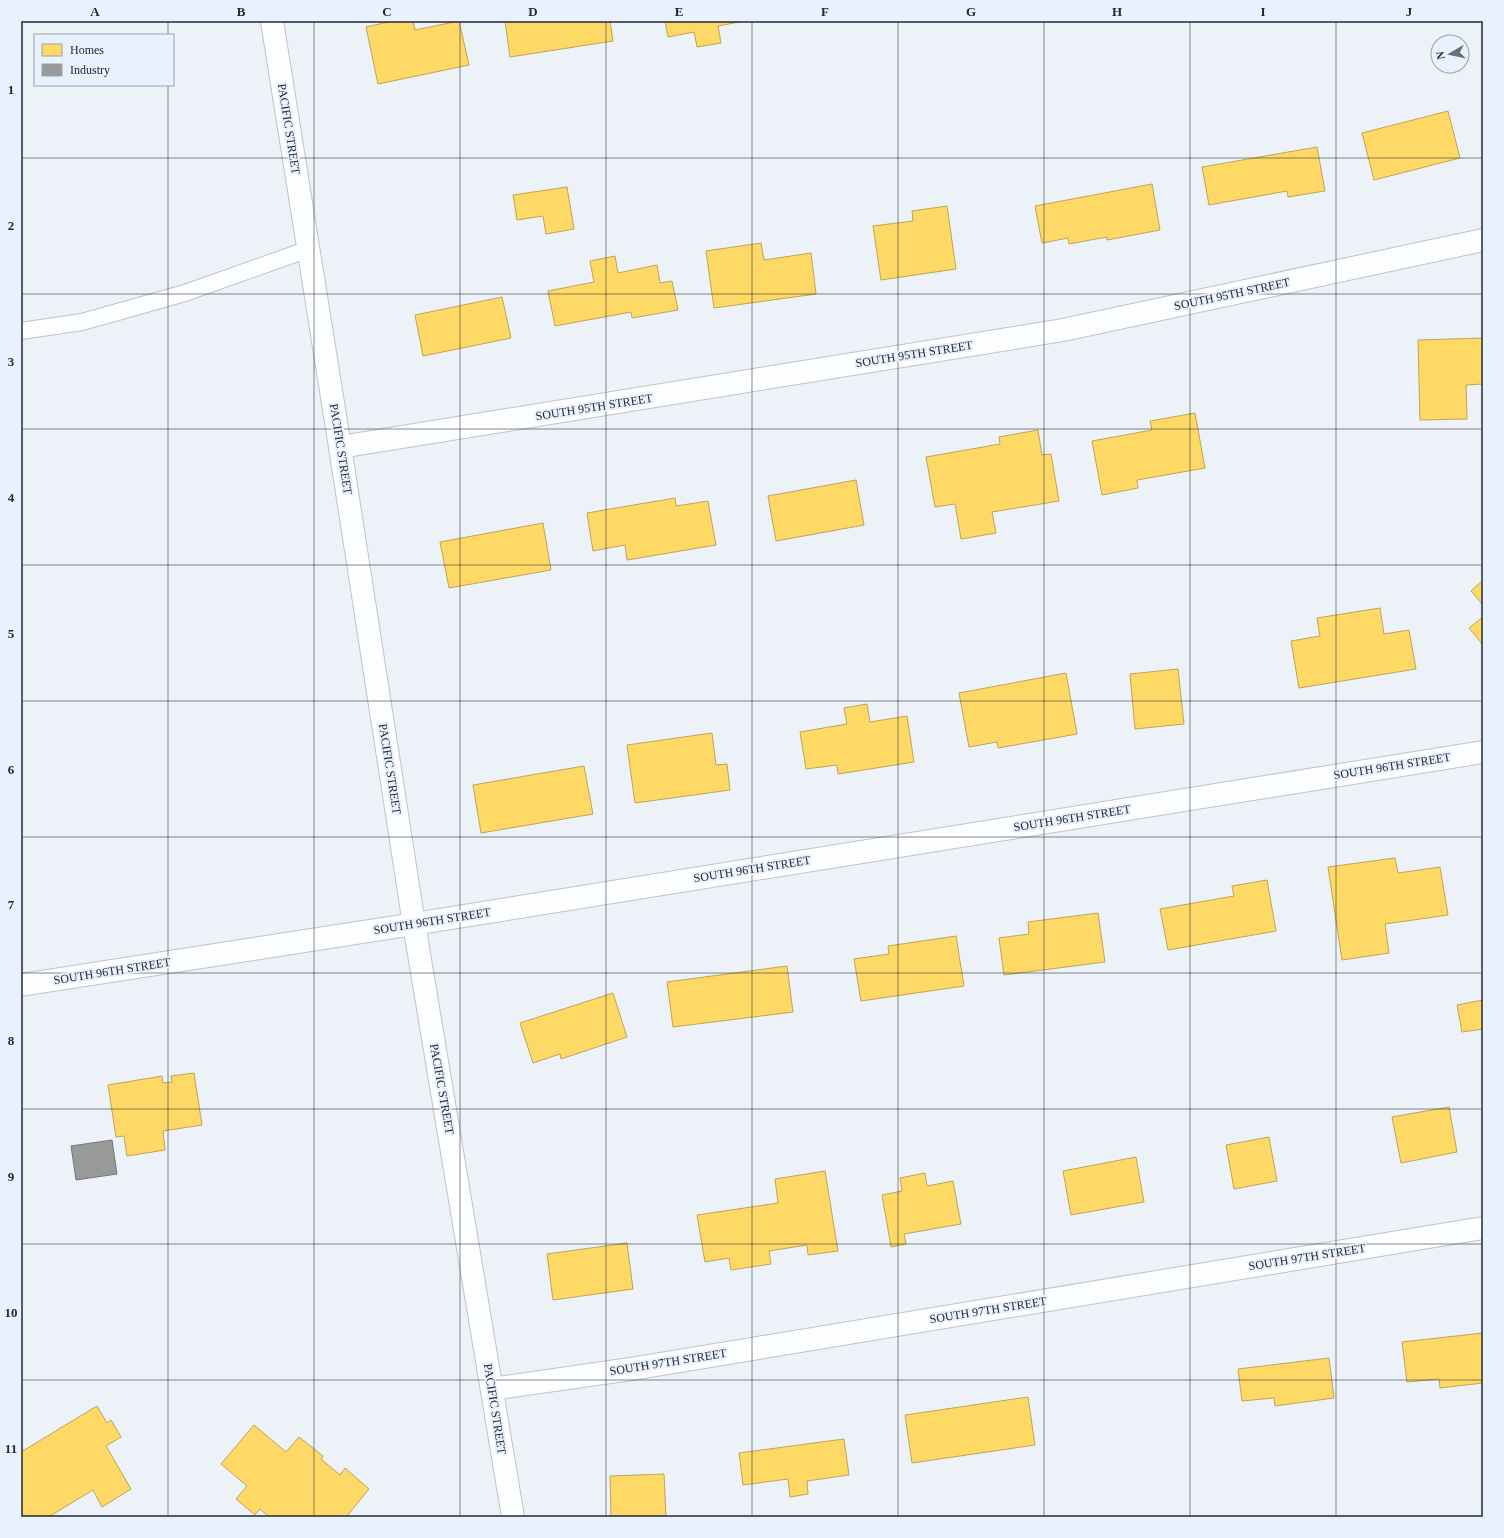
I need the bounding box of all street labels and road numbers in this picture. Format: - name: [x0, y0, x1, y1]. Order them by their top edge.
- street label: PACIFIC STREET: [275, 83, 303, 176]
- street label: SOUTH 95TH STREET: [1173, 275, 1292, 313]
- street label: SOUTH 95TH STREET: [855, 338, 974, 370]
- street label: SOUTH 95TH STREET: [535, 391, 654, 423]
- street label: PACIFIC STREET: [327, 403, 355, 496]
- street label: PACIFIC STREET: [376, 723, 404, 816]
- street label: SOUTH 96TH STREET: [1333, 750, 1452, 782]
- street label: SOUTH 96TH STREET: [1013, 802, 1132, 834]
- street label: SOUTH 96TH STREET: [693, 853, 812, 885]
- street label: SOUTH 96TH STREET: [373, 905, 492, 937]
- street label: SOUTH 96TH STREET: [53, 955, 172, 987]
- street label: PACIFIC STREET: [427, 1043, 457, 1136]
- street label: SOUTH 97TH STREET: [1248, 1241, 1367, 1273]
- street label: SOUTH 97TH STREET: [929, 1294, 1048, 1326]
- street label: SOUTH 97TH STREET: [609, 1346, 728, 1378]
- street label: PACIFIC STREET: [481, 1363, 509, 1456]

